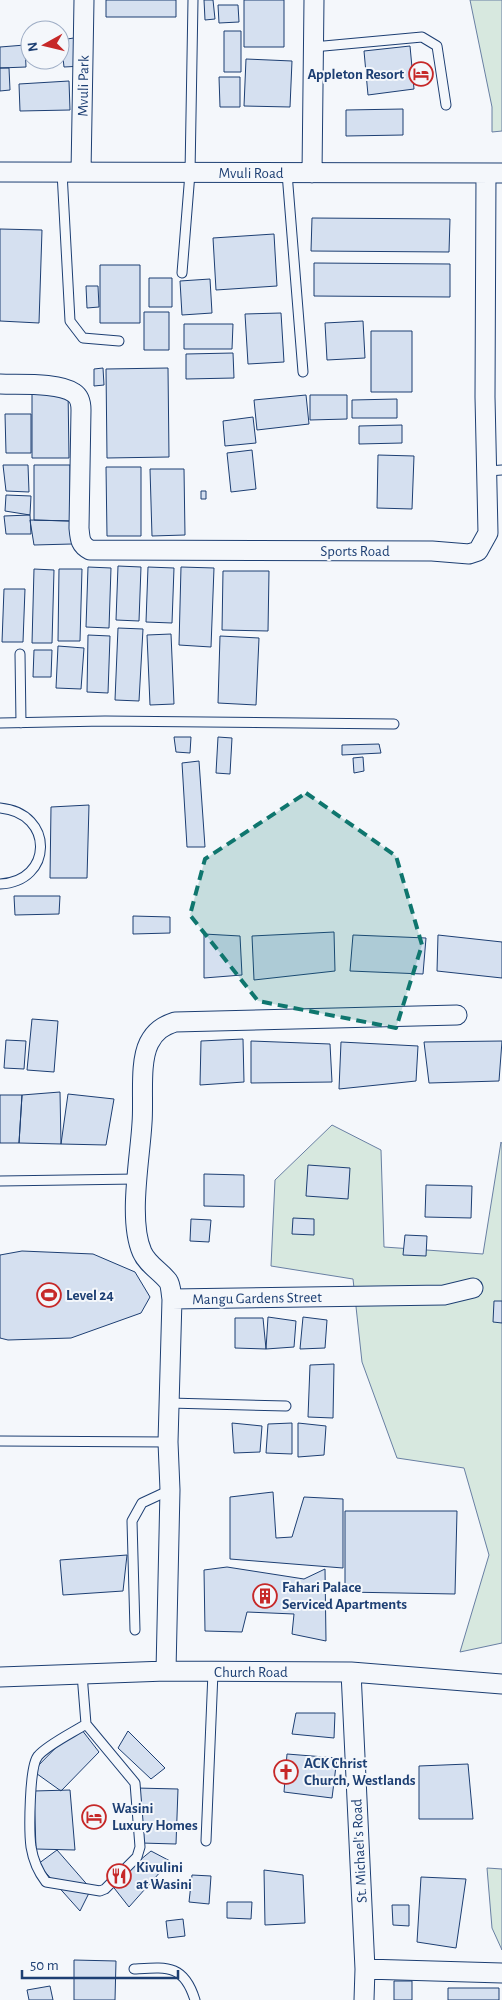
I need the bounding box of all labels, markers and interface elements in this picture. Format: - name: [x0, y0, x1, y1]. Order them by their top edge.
- north arrow: [20, 20, 70, 70]
- text: N: [26, 41, 41, 52]
- street label: Mvuli Park: [75, 55, 92, 117]
- hotel icon: Appleton Resort: [408, 61, 434, 87]
- place label: Appleton Resort: [307, 67, 404, 82]
- street label: Mvuli Road: [218, 166, 284, 181]
- street label: Sports Road: [320, 544, 390, 559]
- sports icon: Level 24: [36, 1282, 62, 1308]
- place label: Level 24: [66, 1288, 114, 1303]
- street label: Mangu Gardens Street: [192, 1290, 322, 1307]
- place label: Fahari Palace Serviced Apartments: [282, 1580, 407, 1612]
- building icon: Fahari Palace Serviced Apartments: [252, 1583, 278, 1609]
- street label: Church Road: [214, 1665, 288, 1680]
- place label: ACK Christ Church, Westlands: [304, 1756, 416, 1788]
- church icon: ACK Christ Church, Westlands: [273, 1759, 299, 1785]
- street label: St. Michael's Road: [349, 1798, 370, 1903]
- place label: Wasini Luxury Homes: [112, 1801, 198, 1833]
- hotel icon: Wasini Luxury Homes: [81, 1804, 107, 1830]
- place label: Kivulini at Wasini: [136, 1860, 192, 1892]
- restaurant icon: Kivulini at Wasini: [106, 1863, 132, 1889]
- scale bar: [22, 1948, 179, 1980]
- text: 50 m: [30, 1958, 59, 1973]

